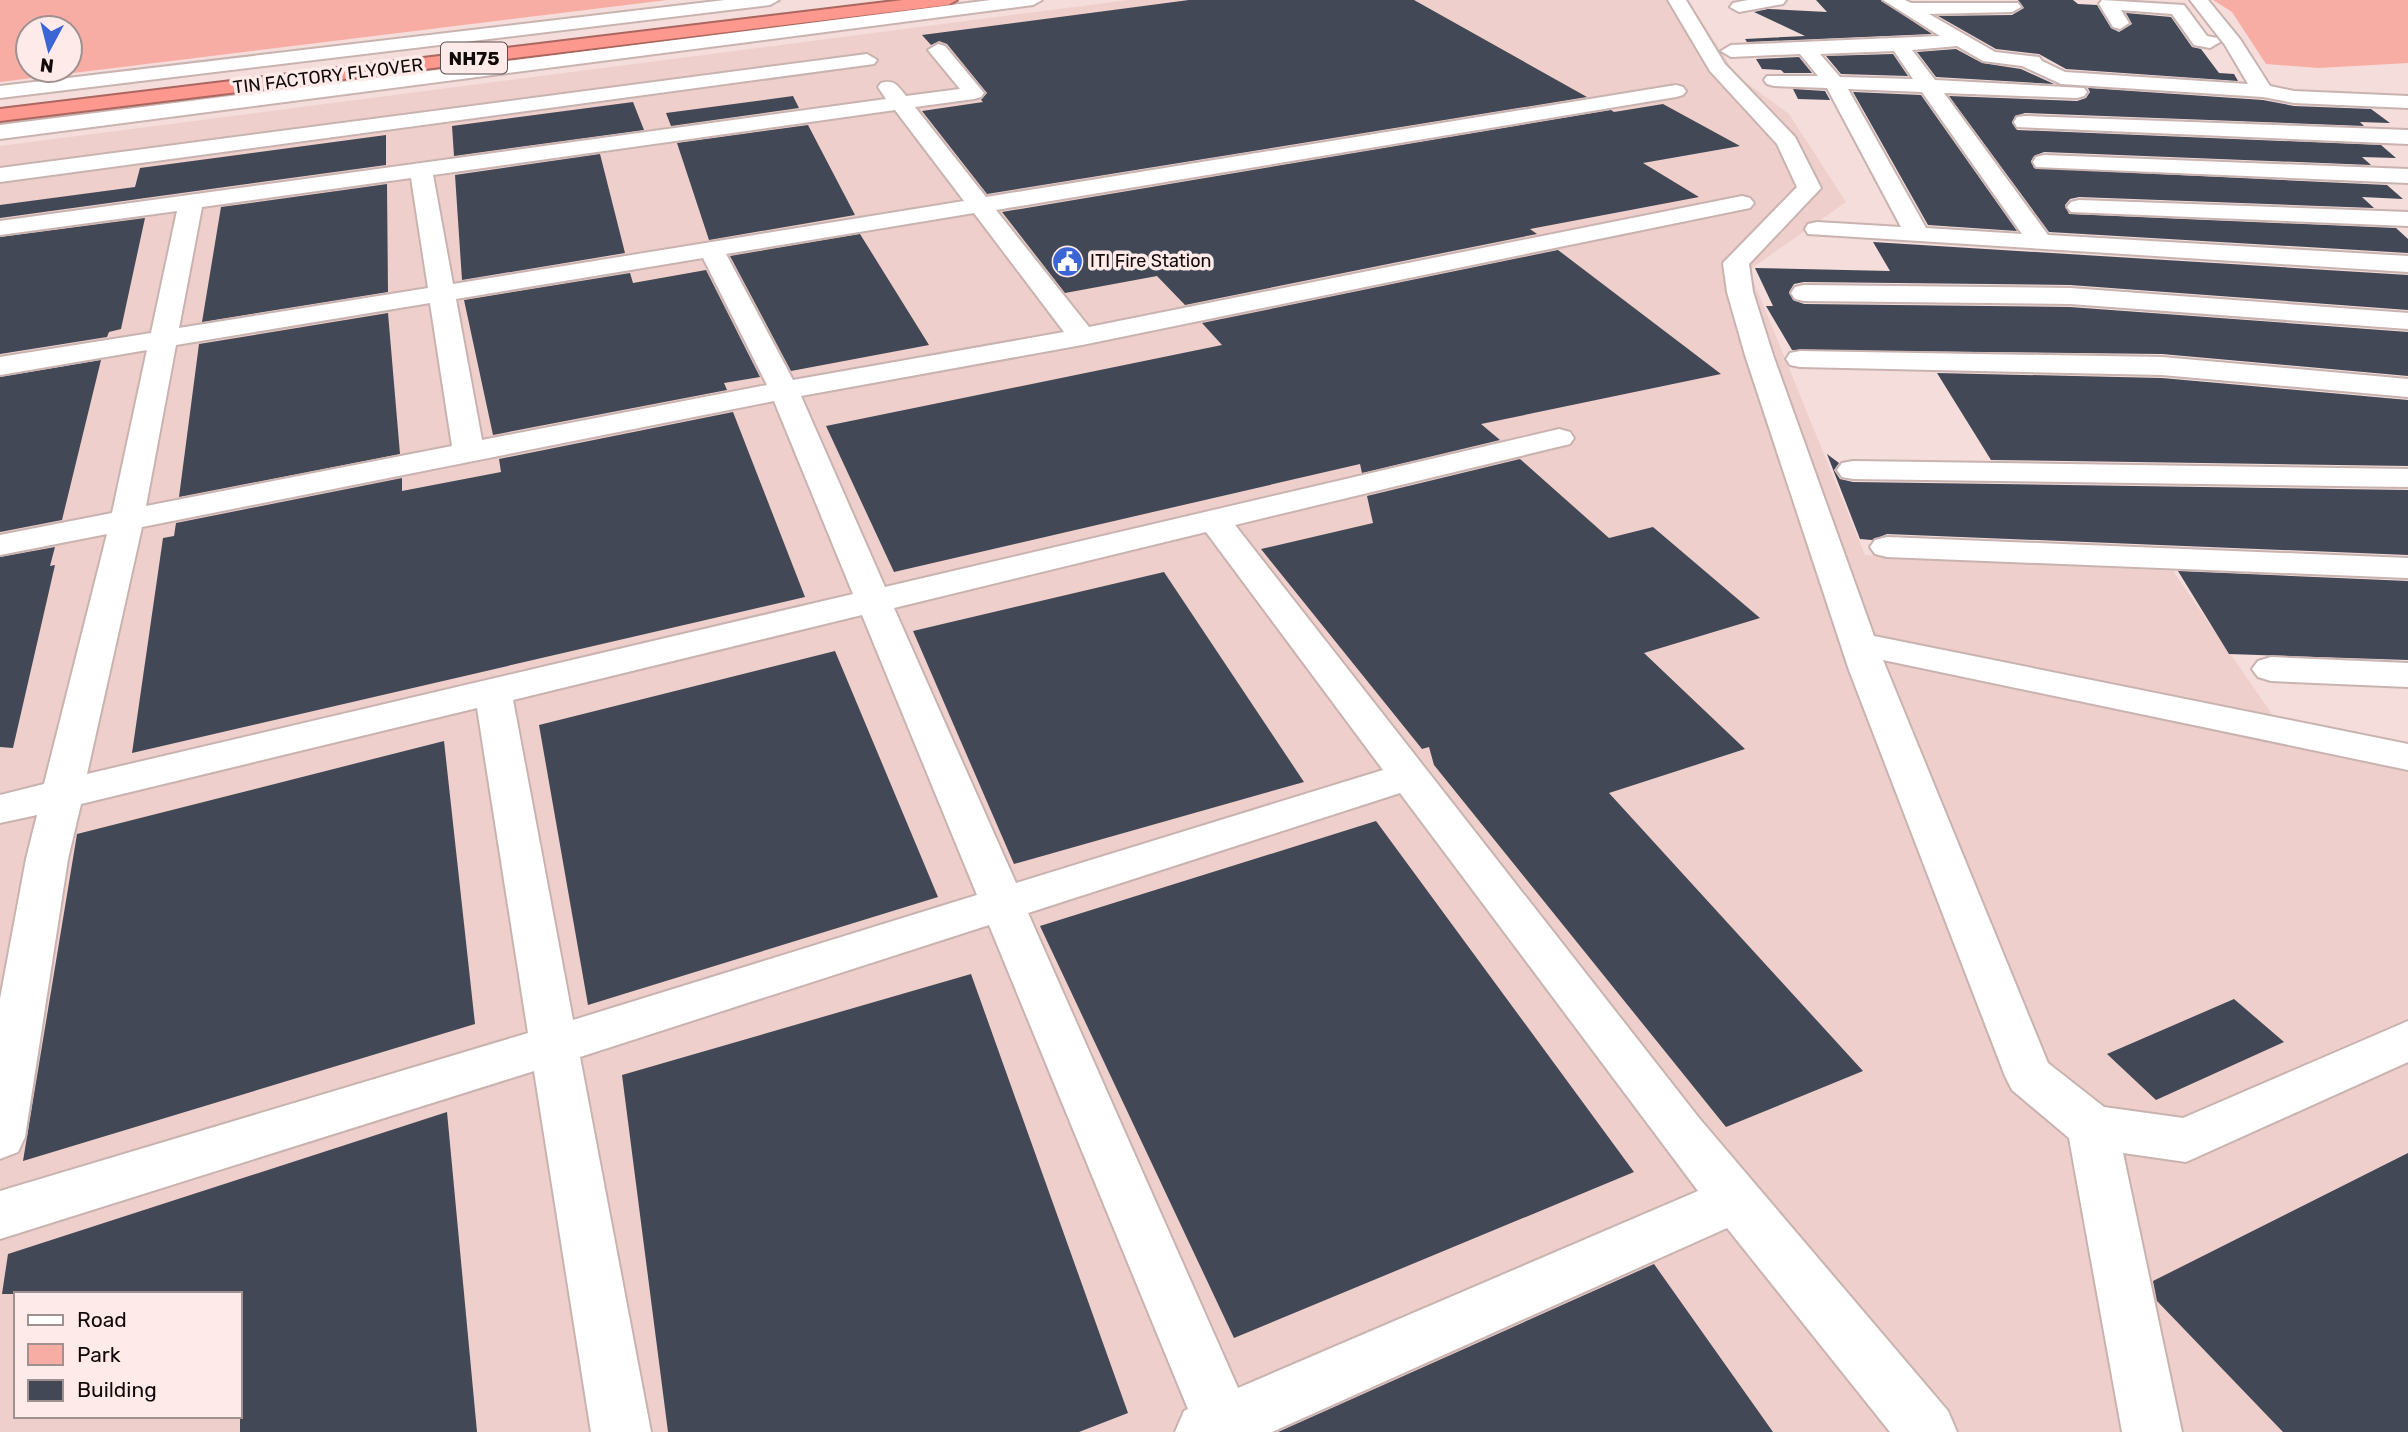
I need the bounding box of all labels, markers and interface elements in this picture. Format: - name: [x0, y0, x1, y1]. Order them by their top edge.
- north arrow: [14, 14, 84, 84]
- road number: NH75: [441, 43, 507, 74]
- text: N: [39, 53, 55, 78]
- street label: TIN FACTORY FLYOVER: [232, 53, 424, 99]
- public building icon: ITI Fire Station: [1050, 244, 1084, 278]
- place label: ITI Fire Station: [1090, 250, 1211, 272]
- legend: [14, 1292, 242, 1418]
- text: Road: [77, 1307, 127, 1332]
- text: Park: [77, 1342, 121, 1367]
- text: Building: [77, 1377, 157, 1402]

